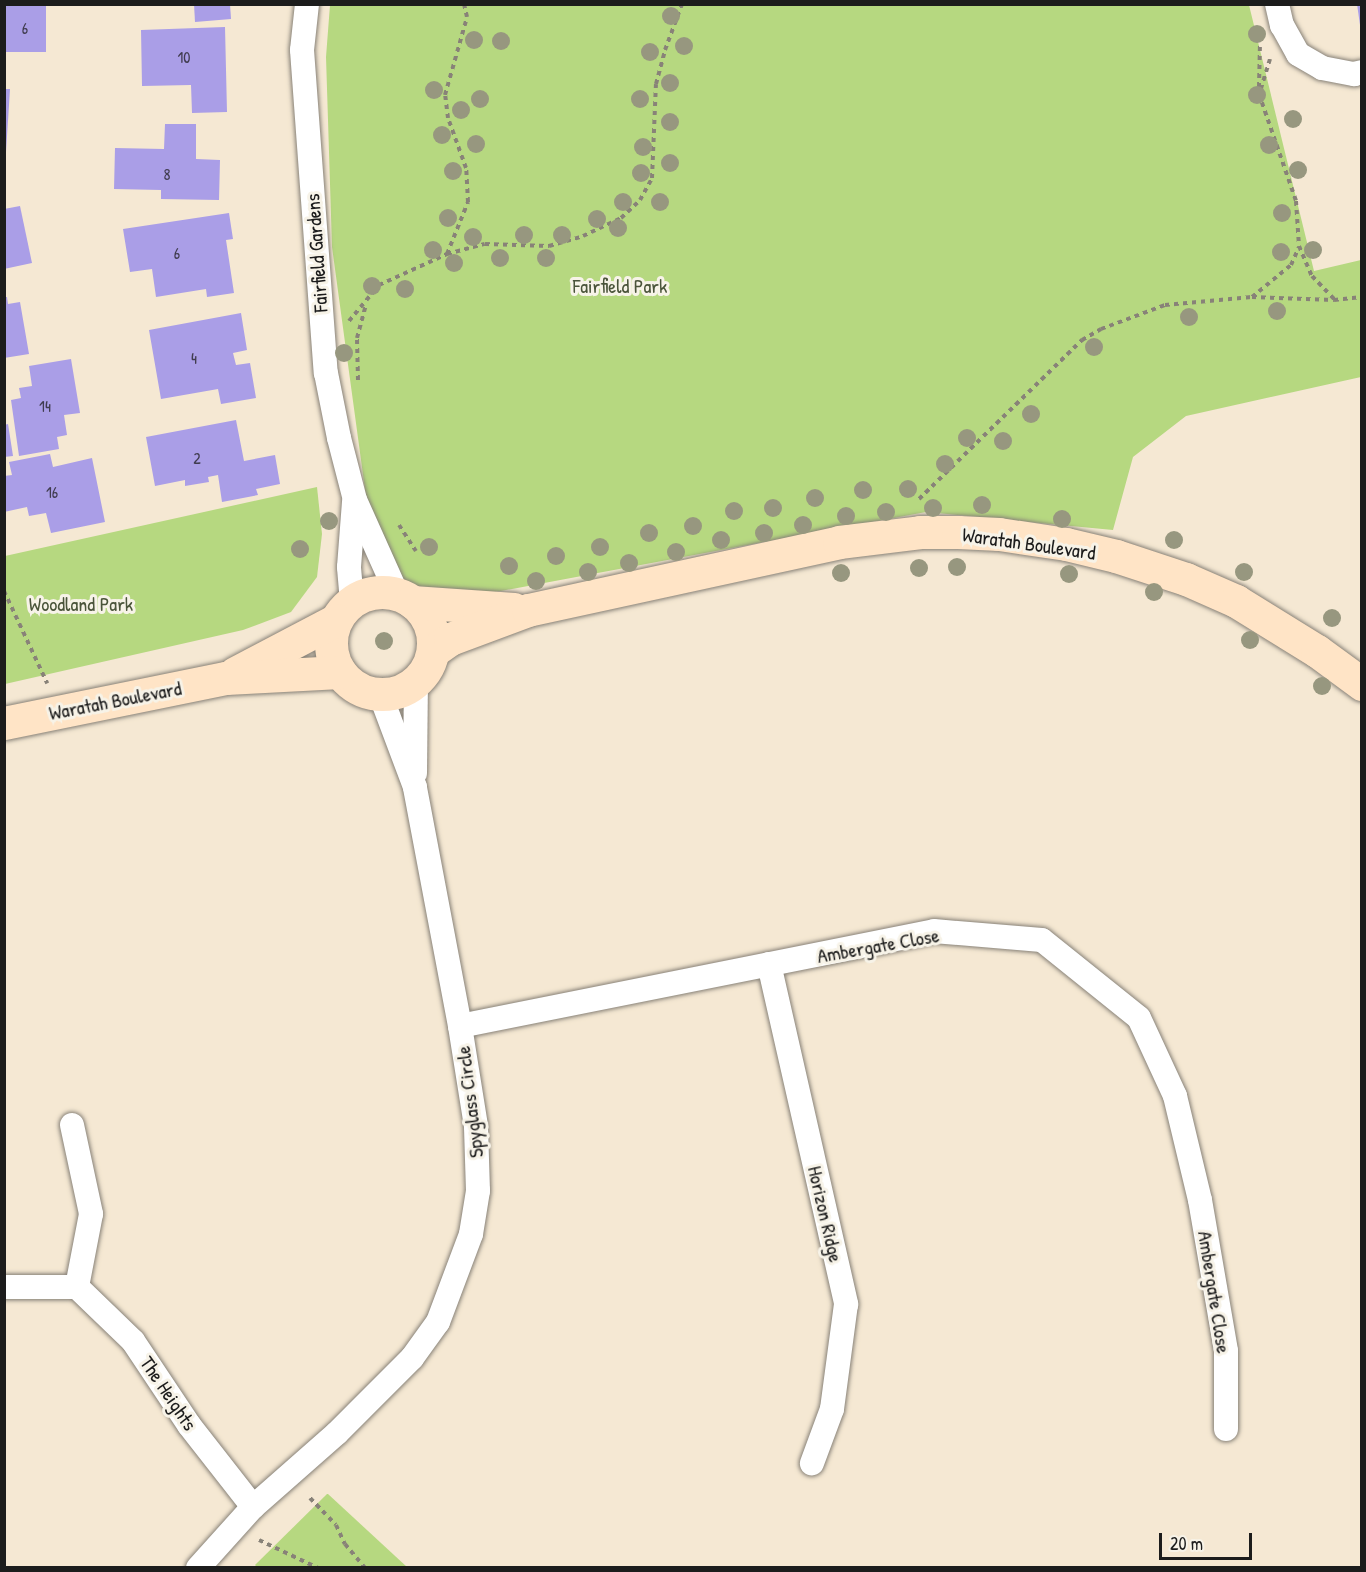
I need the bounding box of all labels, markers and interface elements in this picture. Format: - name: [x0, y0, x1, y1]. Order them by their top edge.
- house number: 6: [22, 18, 28, 38]
- house number: 10: [178, 47, 190, 67]
- house number: 8: [164, 164, 170, 184]
- street label: Fairfield Gardens: [300, 193, 332, 313]
- house number: 6: [174, 243, 180, 263]
- park label: Fairfield Park: [573, 273, 667, 297]
- house number: 4: [191, 348, 197, 368]
- house number: 14: [39, 396, 51, 416]
- house number: 2: [193, 448, 201, 468]
- house number: 16: [46, 482, 58, 502]
- street label: Waratah Boulevard: [961, 522, 1097, 564]
- park label: Woodland Park: [29, 591, 133, 615]
- street label: Waratah Boulevard: [47, 675, 183, 725]
- street label: Ambergate Close: [815, 922, 941, 968]
- street label: Spyglass Circle: [450, 1045, 488, 1159]
- street label: Horizon Ridge: [803, 1164, 849, 1264]
- street label: Ambergate Close: [1193, 1229, 1237, 1355]
- street label: The Heights: [136, 1351, 202, 1435]
- scale bar: [1162, 1521, 1255, 1559]
- text: 20 m: [1170, 1531, 1203, 1556]

